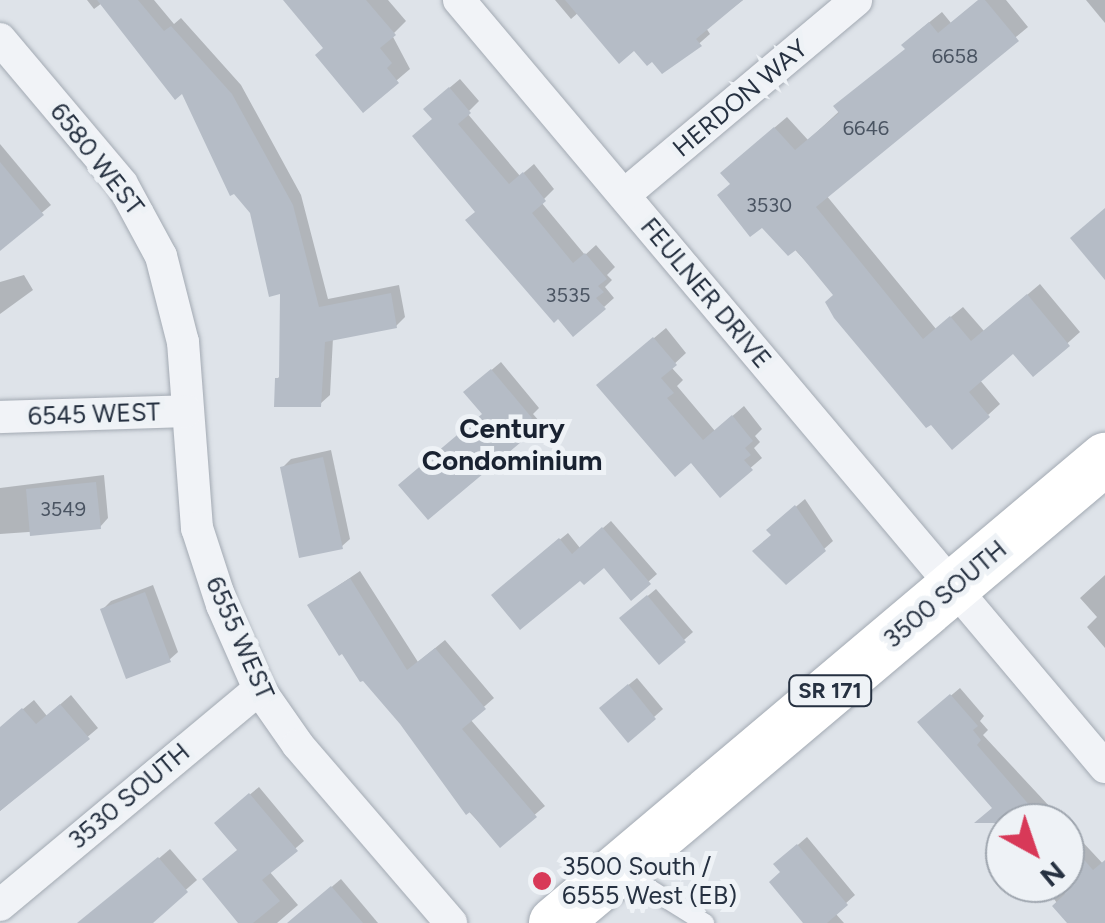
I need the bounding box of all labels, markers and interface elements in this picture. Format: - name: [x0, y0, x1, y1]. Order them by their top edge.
- street label: HERDON WAY: [667, 33, 813, 163]
- house number: 6658: [932, 44, 978, 68]
- street label: 6580 WEST: [44, 97, 150, 221]
- house number: 6646: [843, 116, 889, 140]
- house number: 3530: [746, 193, 792, 217]
- street label: FEULNER DRIVE: [634, 212, 778, 374]
- house number: 3535: [546, 283, 590, 307]
- street label: 6545 WEST: [27, 397, 161, 431]
- district label: Century Condominium: [422, 411, 602, 477]
- house number: 3549: [40, 497, 86, 521]
- street label: 3500 SOUTH: [878, 534, 1012, 654]
- street label: 6555 WEST: [200, 572, 280, 704]
- road number: SR 171: [788, 674, 872, 708]
- street label: 3530 SOUTH: [62, 737, 196, 855]
- north arrow: [985, 803, 1085, 903]
- place label: 3500 South / 6555 West (EB): [562, 852, 737, 911]
- text: N: [1034, 854, 1072, 894]
- marker: 3500 South / 6555 West (EB): [531, 870, 553, 892]

